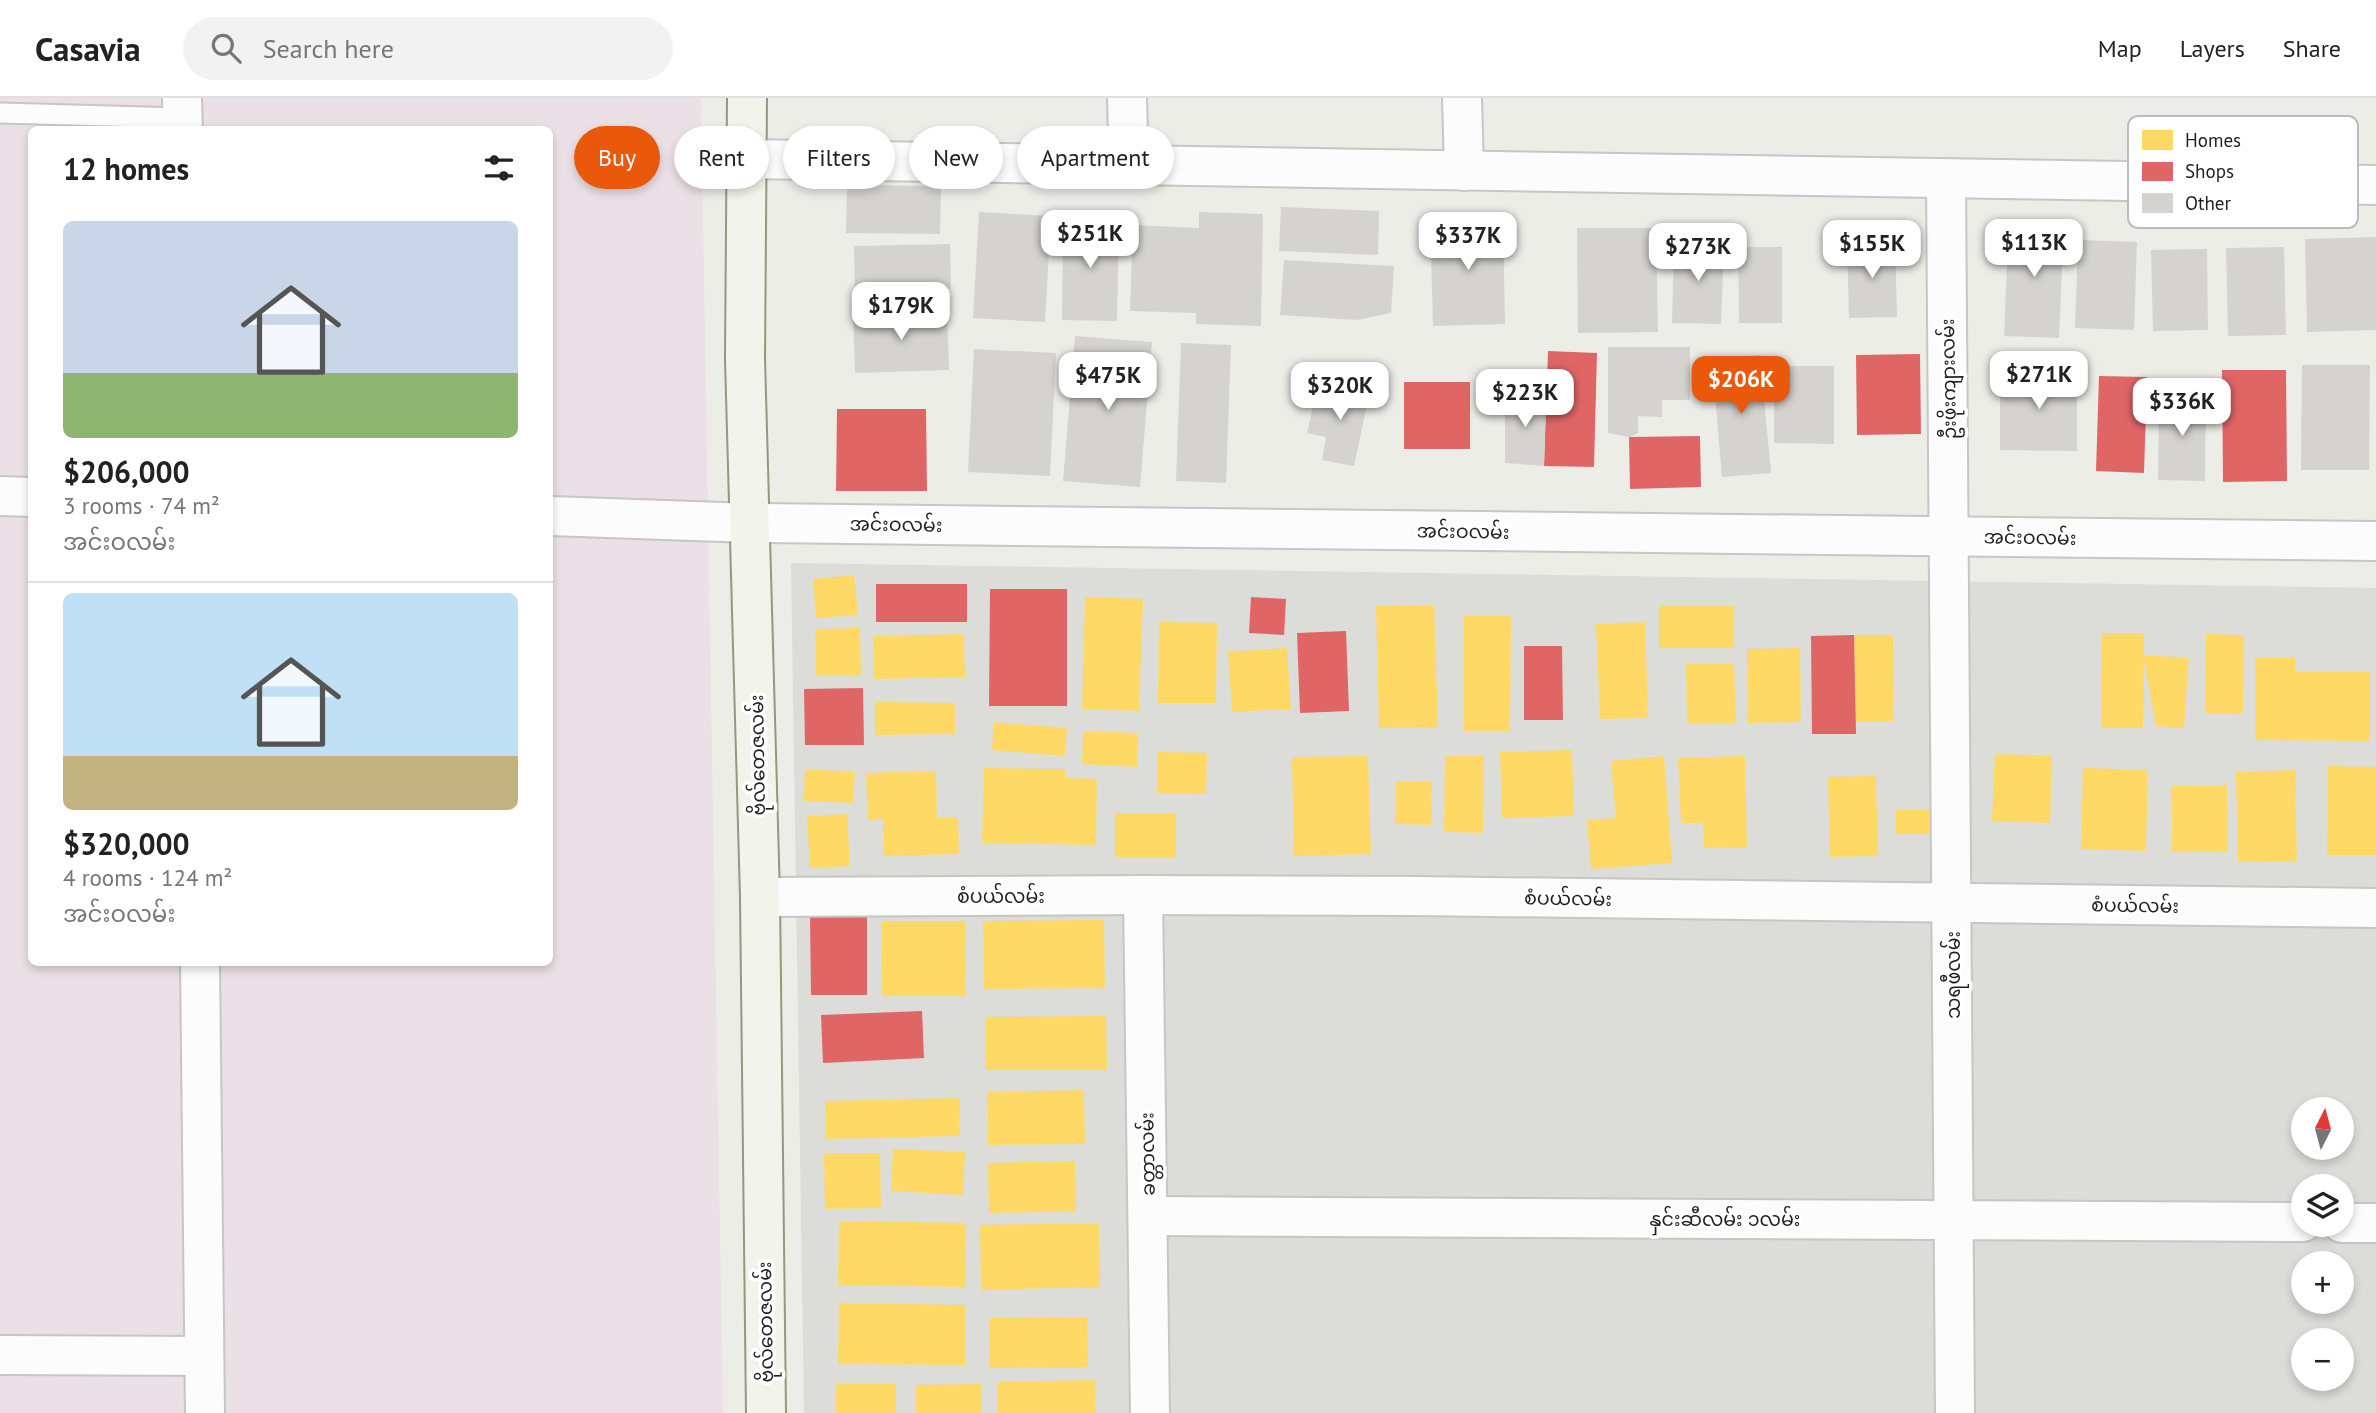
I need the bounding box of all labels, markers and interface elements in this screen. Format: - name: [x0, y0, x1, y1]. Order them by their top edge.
- search box: [183, 17, 673, 80]
- text: Casavia: [35, 27, 141, 70]
- icon: search: [207, 29, 245, 67]
- text: Search here: [263, 32, 394, 65]
- text: Map: [2098, 33, 2142, 64]
- text: Layers: [2180, 33, 2245, 64]
- text: Share: [2283, 33, 2341, 64]
- legend: [2128, 116, 2358, 228]
- chip: Buy: [574, 126, 660, 189]
- chip: Rent: [674, 126, 769, 189]
- chip: Filters: [783, 126, 895, 189]
- chip: New: [909, 126, 1003, 189]
- chip: Apartment: [1017, 126, 1174, 189]
- text: Homes: [2185, 128, 2241, 152]
- text: 12 homes: [63, 149, 189, 188]
- icon: filters: [480, 149, 518, 187]
- text: Shops: [2185, 159, 2234, 183]
- text: Other: [2185, 191, 2231, 215]
- pin: $251K: [1041, 211, 1139, 270]
- pin: $337K: [1419, 212, 1517, 272]
- text: $251K: [1057, 218, 1123, 247]
- text: $337K: [1435, 220, 1501, 249]
- pin: $155K: [1823, 220, 1921, 280]
- pin: $113K: [1985, 220, 2083, 279]
- pin: $273K: [1649, 223, 1747, 283]
- text: $113K: [2001, 227, 2067, 256]
- text: $155K: [1839, 228, 1905, 257]
- text: $273K: [1665, 231, 1731, 260]
- icon: home: [228, 267, 354, 393]
- pin: $179K: [852, 282, 950, 342]
- text: $179K: [868, 290, 934, 319]
- street label: ဦးဖိုးကျားလမ်း: [1933, 318, 1966, 440]
- pin: $475K: [1059, 352, 1157, 412]
- pin: $271K: [1990, 352, 2088, 411]
- pin: $206K: [1692, 356, 1790, 416]
- text: $271K: [2006, 359, 2072, 388]
- text: $475K: [1075, 360, 1141, 389]
- pin: $320K: [1291, 362, 1389, 422]
- text: $206K: [1708, 364, 1774, 393]
- text: $320K: [1307, 370, 1373, 399]
- pin: $223K: [1476, 370, 1574, 429]
- text: $223K: [1492, 377, 1558, 406]
- pin: $336K: [2133, 378, 2231, 438]
- text: $336K: [2149, 386, 2215, 415]
- text: $206,000: [63, 452, 190, 491]
- text: 3 rooms · 74 m²: [63, 491, 220, 520]
- street label: အင်းဝလမ်း: [849, 509, 943, 537]
- street label: အင်းဝလမ်း: [1416, 516, 1510, 544]
- street label: အင်းဝလမ်း: [1983, 522, 2077, 550]
- text: အင်းဝလမ်း: [63, 527, 175, 556]
- icon: home: [228, 639, 354, 765]
- street label: ဗိုလ်တေဇလမ်း: [742, 694, 775, 816]
- text: $320,000: [63, 824, 190, 863]
- text: 4 rooms · 124 m²: [63, 863, 232, 892]
- street label: စံပယ်လမ်း: [957, 882, 1045, 908]
- street label: စံပယ်လမ်း: [1524, 883, 1612, 911]
- street label: စံပယ်လမ်း: [2091, 890, 2179, 918]
- text: အင်းဝလမ်း: [63, 899, 175, 928]
- street label: သရဖီလမ်း: [1939, 931, 1969, 1019]
- north arrow: [2291, 1097, 2354, 1160]
- map controls: [2291, 1097, 2354, 1391]
- street label: ခတ္တာလမ်း: [1132, 1112, 1164, 1196]
- button: layers: [2291, 1174, 2354, 1237]
- street label: နှင်းဆီလမ်း ၁လမ်း: [1650, 1205, 1800, 1236]
- button: +: [2291, 1251, 2354, 1314]
- street label: ဗိုလ်တေဇလမ်း: [750, 1261, 783, 1383]
- button: −: [2291, 1328, 2354, 1391]

